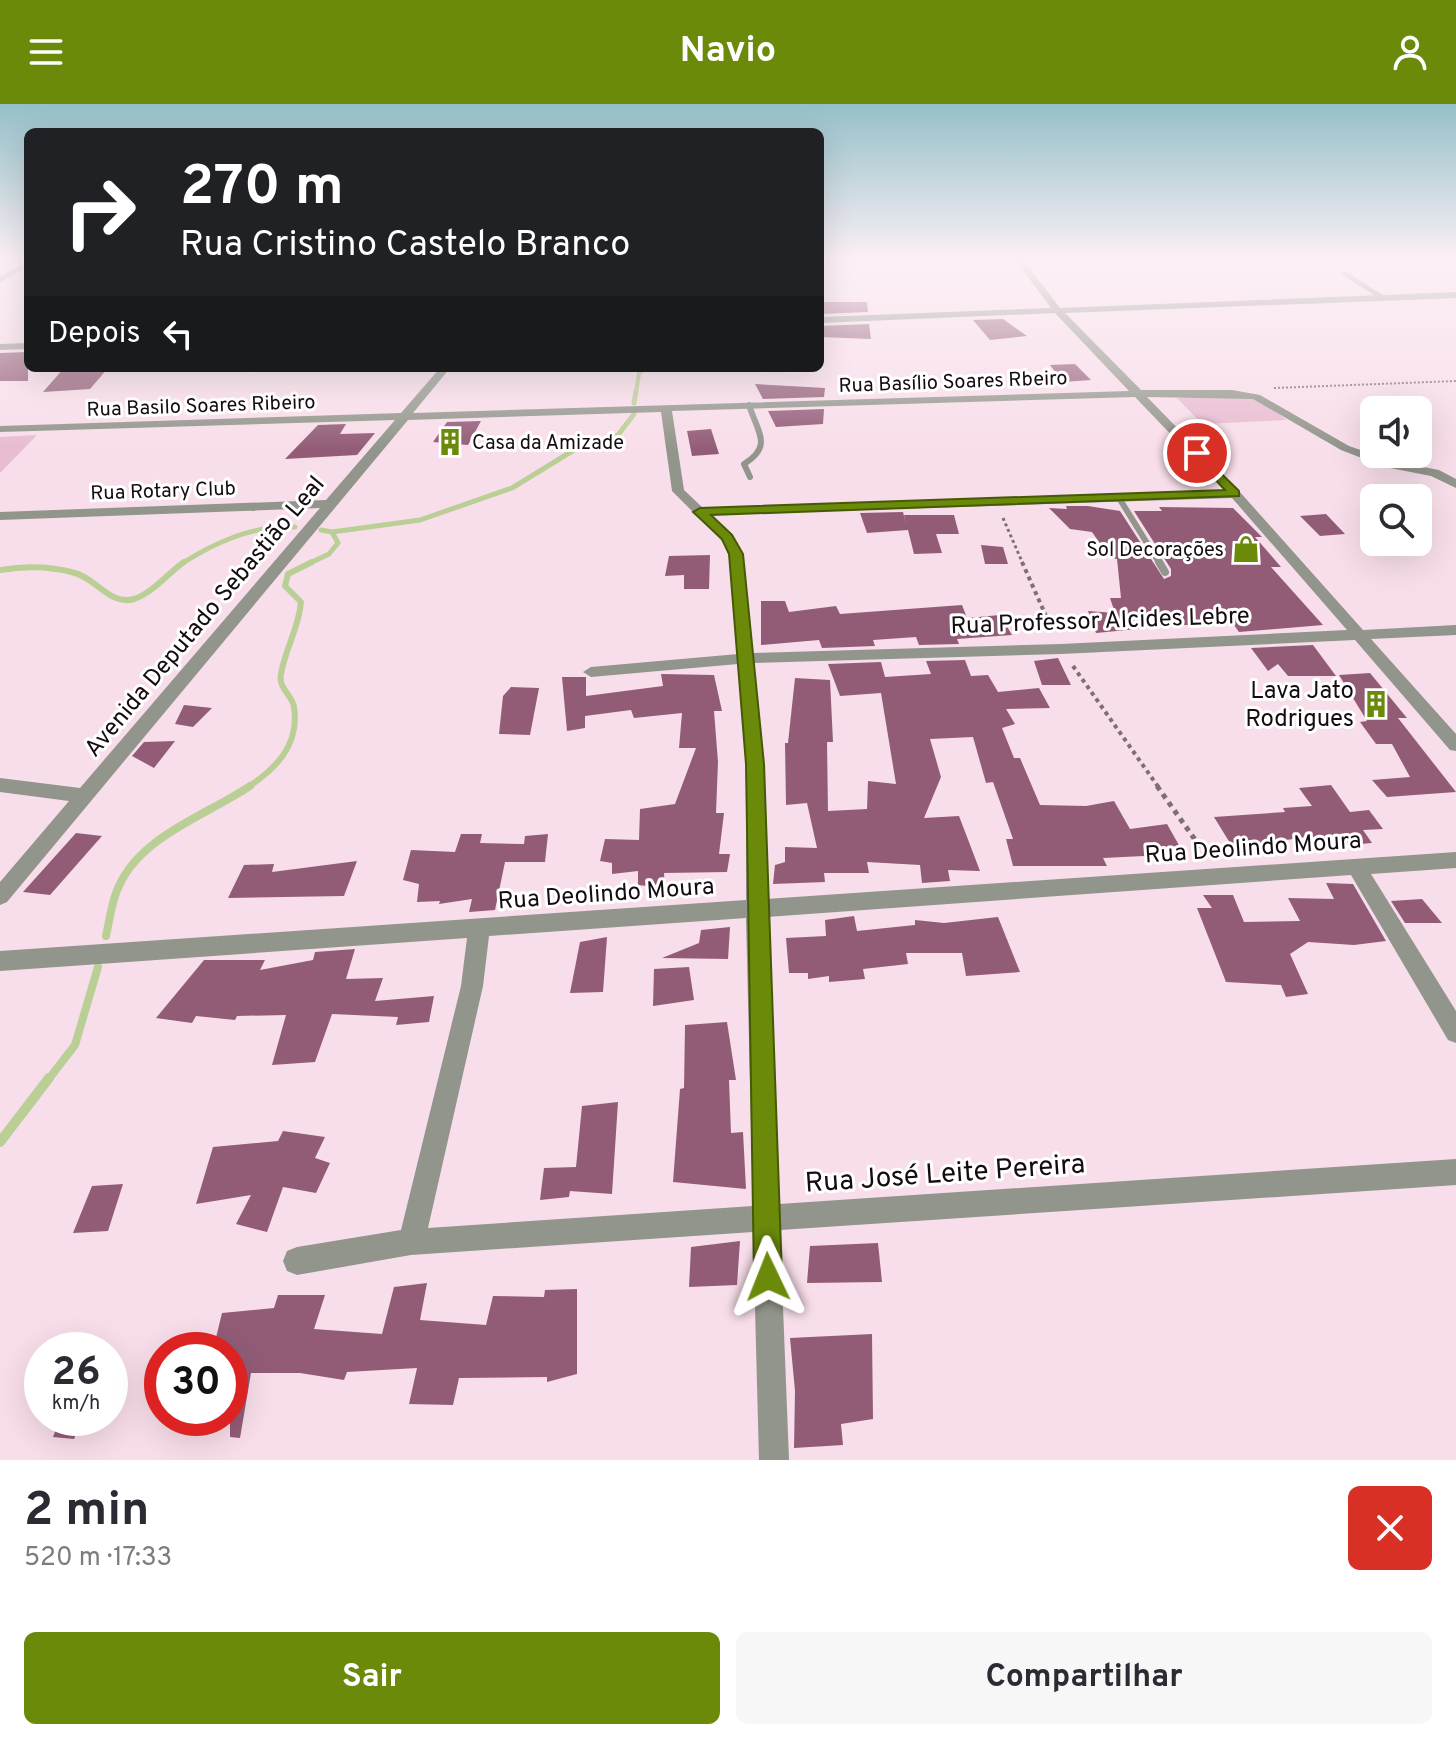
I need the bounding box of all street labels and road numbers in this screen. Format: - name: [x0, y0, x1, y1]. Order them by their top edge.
- street label: Rua Basílio Soares Rbeiro: [838, 366, 1068, 400]
- street label: Rua Basilo Soares Ribeiro: [86, 390, 316, 424]
- street label: Avenida Deputado Sebastião Leal: [79, 470, 332, 764]
- street label: Rua Rotary Club: [90, 476, 236, 508]
- street label: Rua Professor Alcides Lebre: [950, 602, 1250, 642]
- street label: Rua Deolindo Moura: [1144, 826, 1362, 872]
- street label: Rua Deolindo Moura: [497, 872, 715, 918]
- street label: Rua José Leite Pereira: [804, 1147, 1087, 1203]

